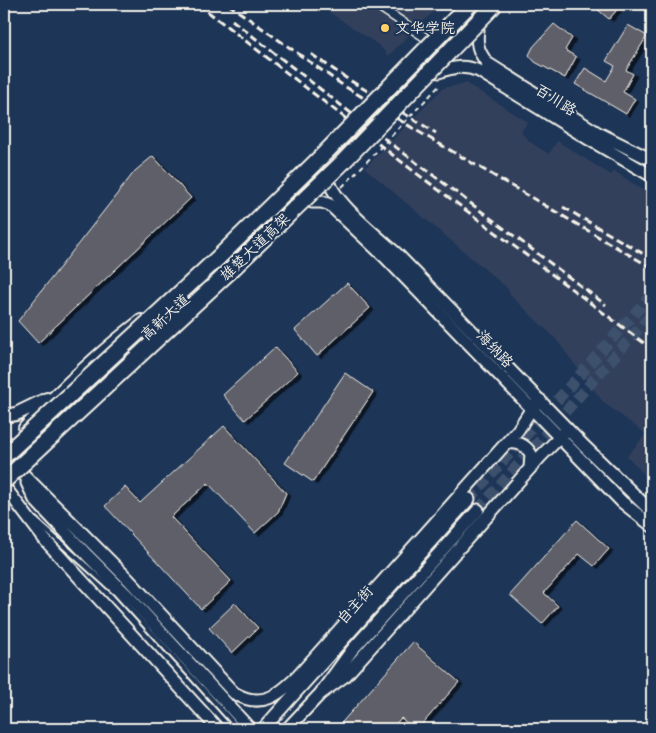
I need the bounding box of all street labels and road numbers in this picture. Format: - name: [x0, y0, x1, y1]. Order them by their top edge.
- street label: 百川路: [532, 80, 580, 120]
- street label: 雄楚大道高架: [216, 209, 294, 285]
- street label: 高新大道: [137, 290, 193, 344]
- street label: 海纳路: [473, 327, 517, 371]
- street label: 自主街: [333, 582, 377, 628]

